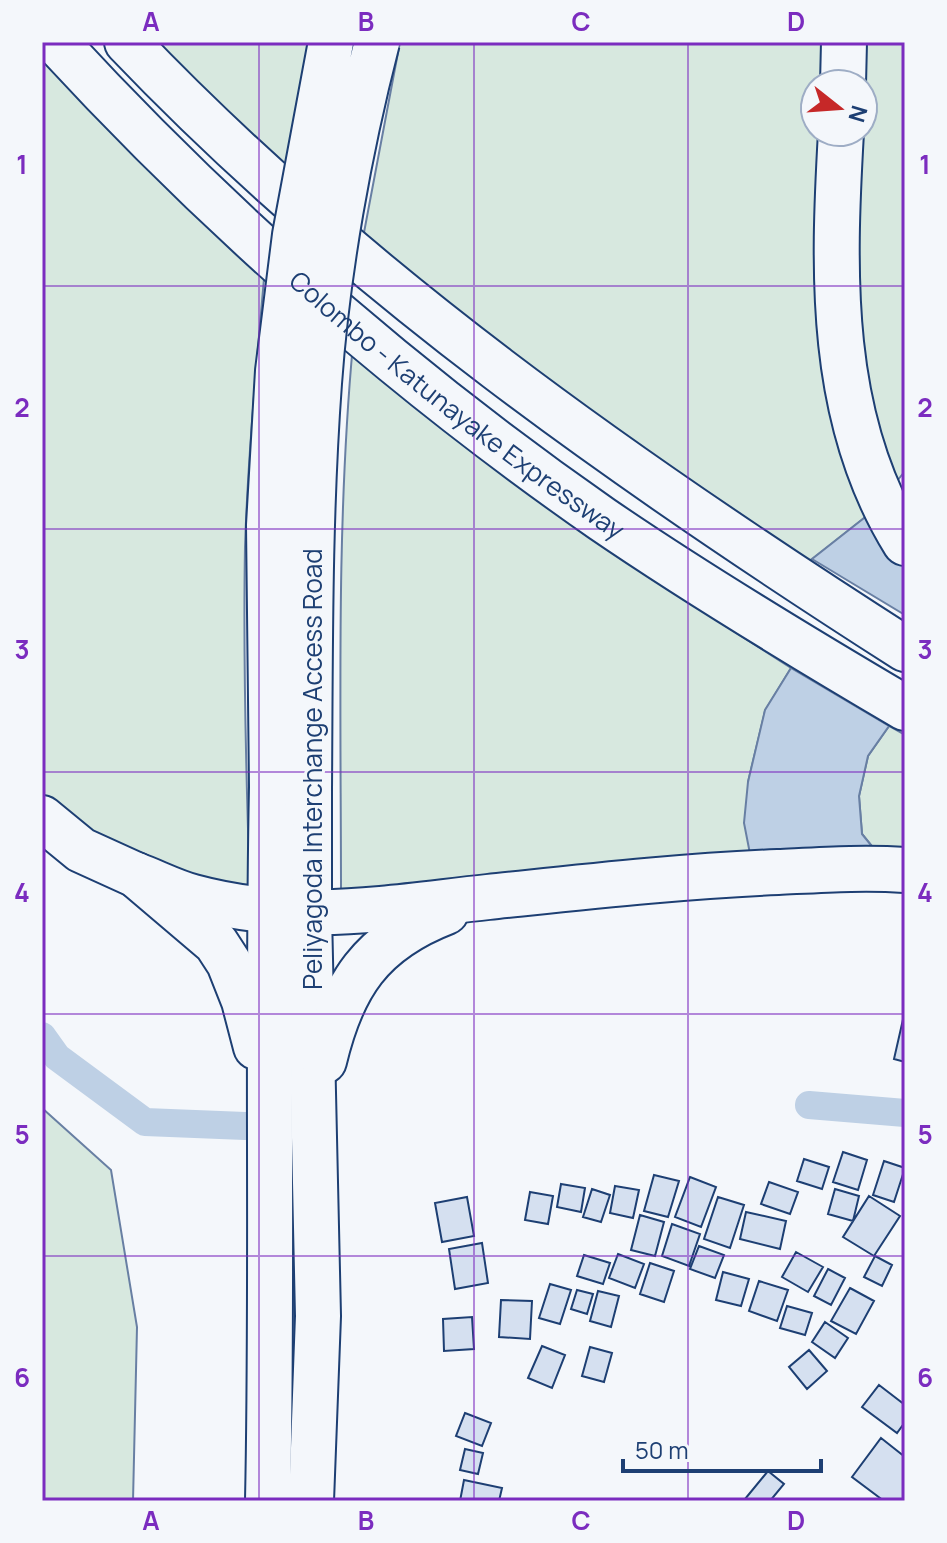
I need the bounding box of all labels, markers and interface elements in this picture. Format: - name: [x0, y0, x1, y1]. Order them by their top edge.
- text: A: [142, 3, 160, 39]
- text: B: [358, 3, 374, 39]
- text: C: [571, 3, 591, 39]
- text: D: [787, 3, 805, 39]
- north arrow: [799, 68, 879, 148]
- text: N: [841, 102, 875, 126]
- text: 1: [16, 146, 28, 182]
- text: 1: [919, 146, 931, 182]
- street label: Colombo - Katunayake Expressway: [282, 262, 632, 548]
- text: 2: [14, 389, 30, 425]
- text: 2: [917, 389, 933, 425]
- street label: Peliyagoda Interchange Access Road: [294, 548, 330, 990]
- text: 3: [14, 631, 30, 667]
- text: 3: [917, 631, 933, 667]
- text: 4: [14, 874, 30, 910]
- text: 4: [917, 874, 933, 910]
- text: 5: [14, 1116, 30, 1152]
- text: 5: [917, 1116, 933, 1152]
- text: 6: [14, 1359, 30, 1395]
- text: 6: [917, 1359, 933, 1395]
- scale bar: [623, 1423, 821, 1473]
- text: 50 m: [635, 1433, 689, 1466]
- text: A: [142, 1502, 160, 1538]
- text: B: [358, 1502, 374, 1538]
- text: C: [571, 1502, 591, 1538]
- text: D: [787, 1502, 805, 1538]

